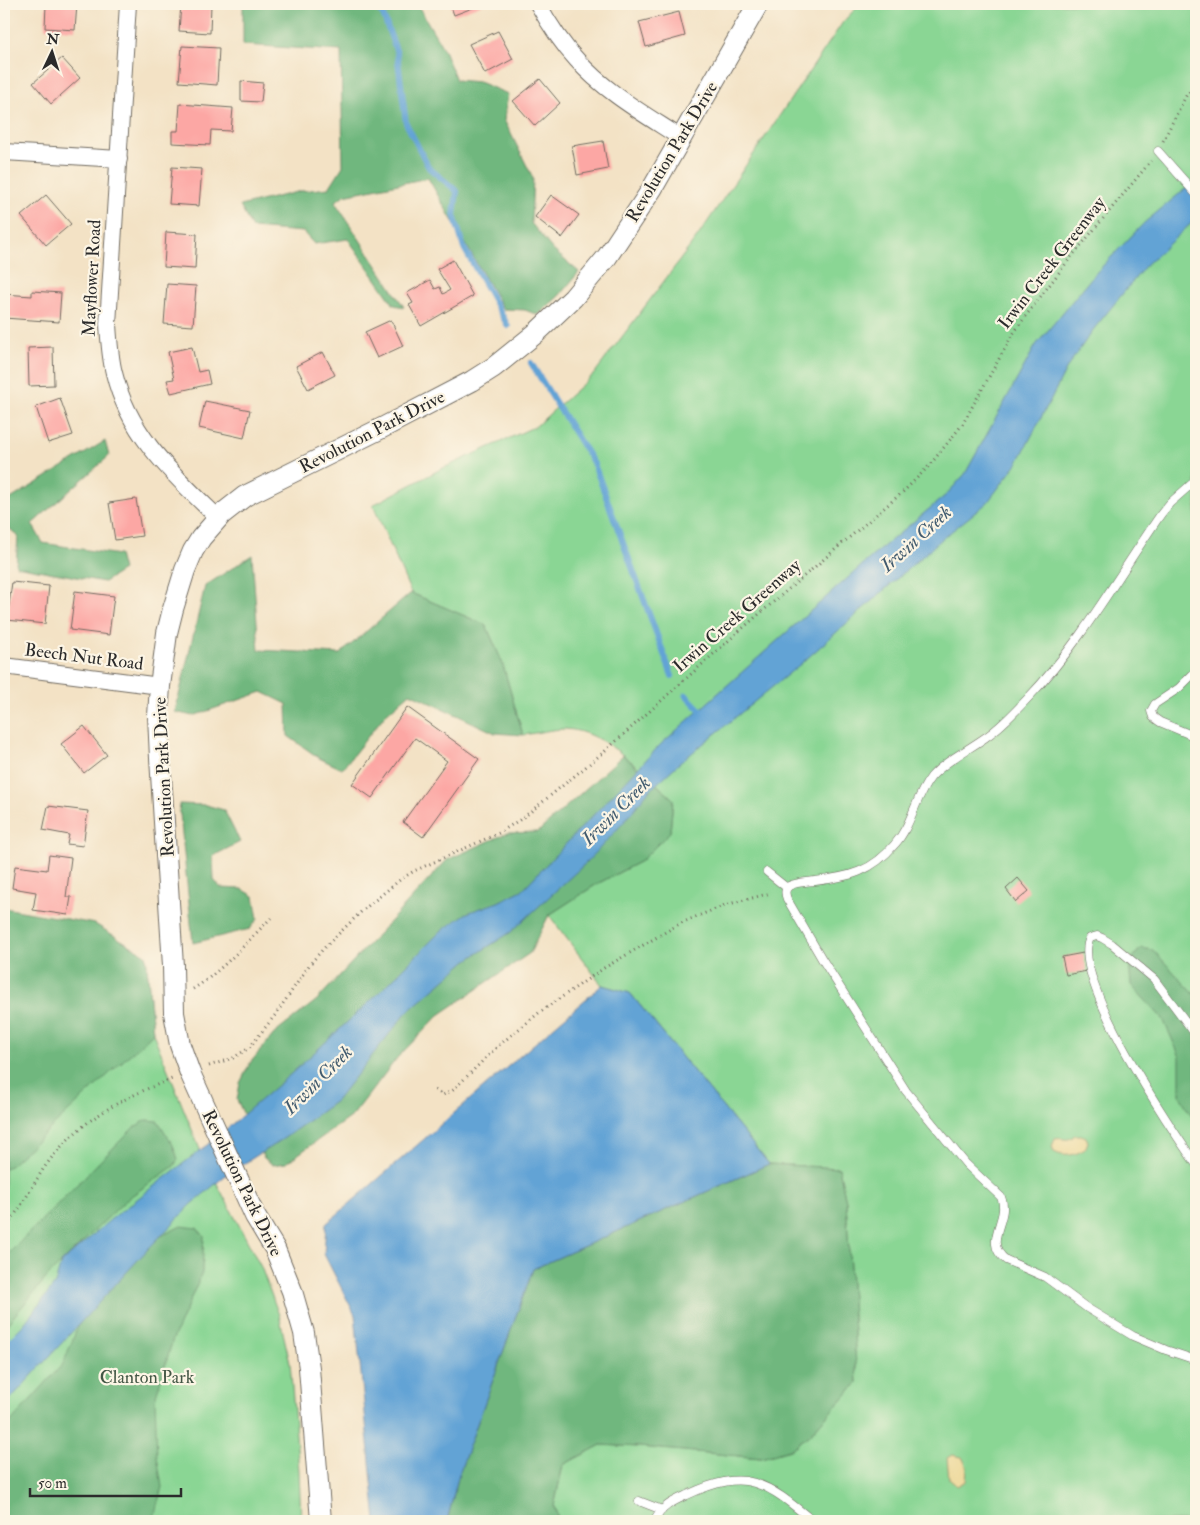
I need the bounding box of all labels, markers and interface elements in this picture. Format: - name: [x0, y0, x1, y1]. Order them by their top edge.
- north arrow: [28, 28, 78, 78]
- text: N: [45, 31, 60, 48]
- street label: Revolution Park Drive: [621, 77, 723, 227]
- street label: Irwin Creek Greenway: [993, 191, 1112, 334]
- street label: Mayflower Road: [77, 219, 107, 337]
- street label: Revolution Park Drive: [295, 385, 449, 479]
- water label: Irwin Creek: [875, 501, 957, 578]
- street label: Irwin Creek Greenway: [668, 553, 807, 678]
- street label: Beech Nut Road: [23, 638, 145, 676]
- street label: Revolution Park Drive: [148, 696, 180, 858]
- water label: Irwin Creek: [576, 771, 656, 851]
- water label: Irwin Creek: [278, 1040, 358, 1120]
- street label: Revolution Park Drive: [197, 1106, 288, 1261]
- park label: Clanton Park: [100, 1366, 195, 1389]
- scale bar: [30, 1465, 181, 1497]
- text: 50 m: [38, 1474, 67, 1493]

